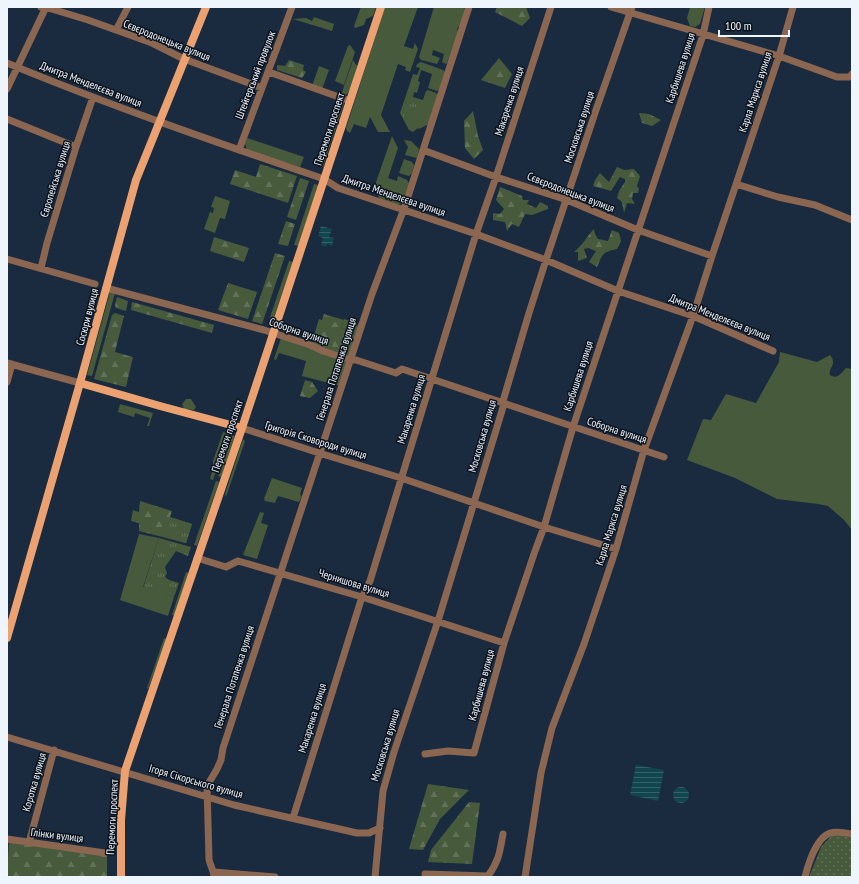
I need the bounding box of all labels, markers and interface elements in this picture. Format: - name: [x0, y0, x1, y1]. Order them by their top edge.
- scale bar: [719, 12, 789, 38]
- street label: Сєвєродонецька вулиця: [121, 16, 213, 64]
- text: 100 m: [725, 18, 752, 33]
- street label: Штейгерський провулок: [232, 28, 279, 121]
- street label: Карбишева вулиця: [662, 31, 698, 105]
- street label: Карла Маркса вулиця: [735, 50, 775, 134]
- street label: Дмитра Менделєєва вулиця: [38, 58, 144, 110]
- street label: Макаренка вулиця: [491, 65, 527, 137]
- street label: Московська вулиця: [561, 89, 597, 165]
- street label: Перемоги проспект: [311, 90, 348, 167]
- street label: Європейська вулиця: [37, 139, 73, 219]
- street label: Сєвєродонецька вулиця: [525, 169, 617, 215]
- street label: Дмитра Менделєєва вулиця: [341, 171, 447, 219]
- street label: Сосюри вулиця: [73, 287, 101, 347]
- street label: Дмитра Менделєєва вулиця: [667, 290, 773, 344]
- street label: Соборна вулиця: [267, 314, 331, 348]
- street label: Генерала Потапенка вулиця: [313, 316, 359, 422]
- street label: Карбишева вулиця: [560, 339, 596, 413]
- street label: Макаренка вулиця: [394, 373, 428, 445]
- street label: Перемоги проспект: [208, 397, 246, 474]
- street label: Московська вулиця: [465, 398, 499, 474]
- street label: Соборна вулиця: [585, 414, 649, 446]
- street label: Григорія Сковороди вулиця: [263, 418, 369, 462]
- street label: Карла Маркса вулиця: [592, 483, 630, 567]
- street label: Чернишова вулиця: [317, 566, 391, 600]
- street label: Генерала Потапенка вулиця: [211, 624, 257, 730]
- street label: Карбишева вулиця: [465, 648, 497, 722]
- street label: Макаренка вулиця: [295, 682, 329, 754]
- street label: Московська вулиця: [367, 707, 403, 783]
- street label: Коротка вулиця: [19, 751, 49, 813]
- street label: Ігоря Сікорського вулиця: [147, 761, 245, 801]
- street label: Перемоги проспект: [103, 778, 121, 855]
- street label: Глінки вулиця: [30, 825, 84, 845]

